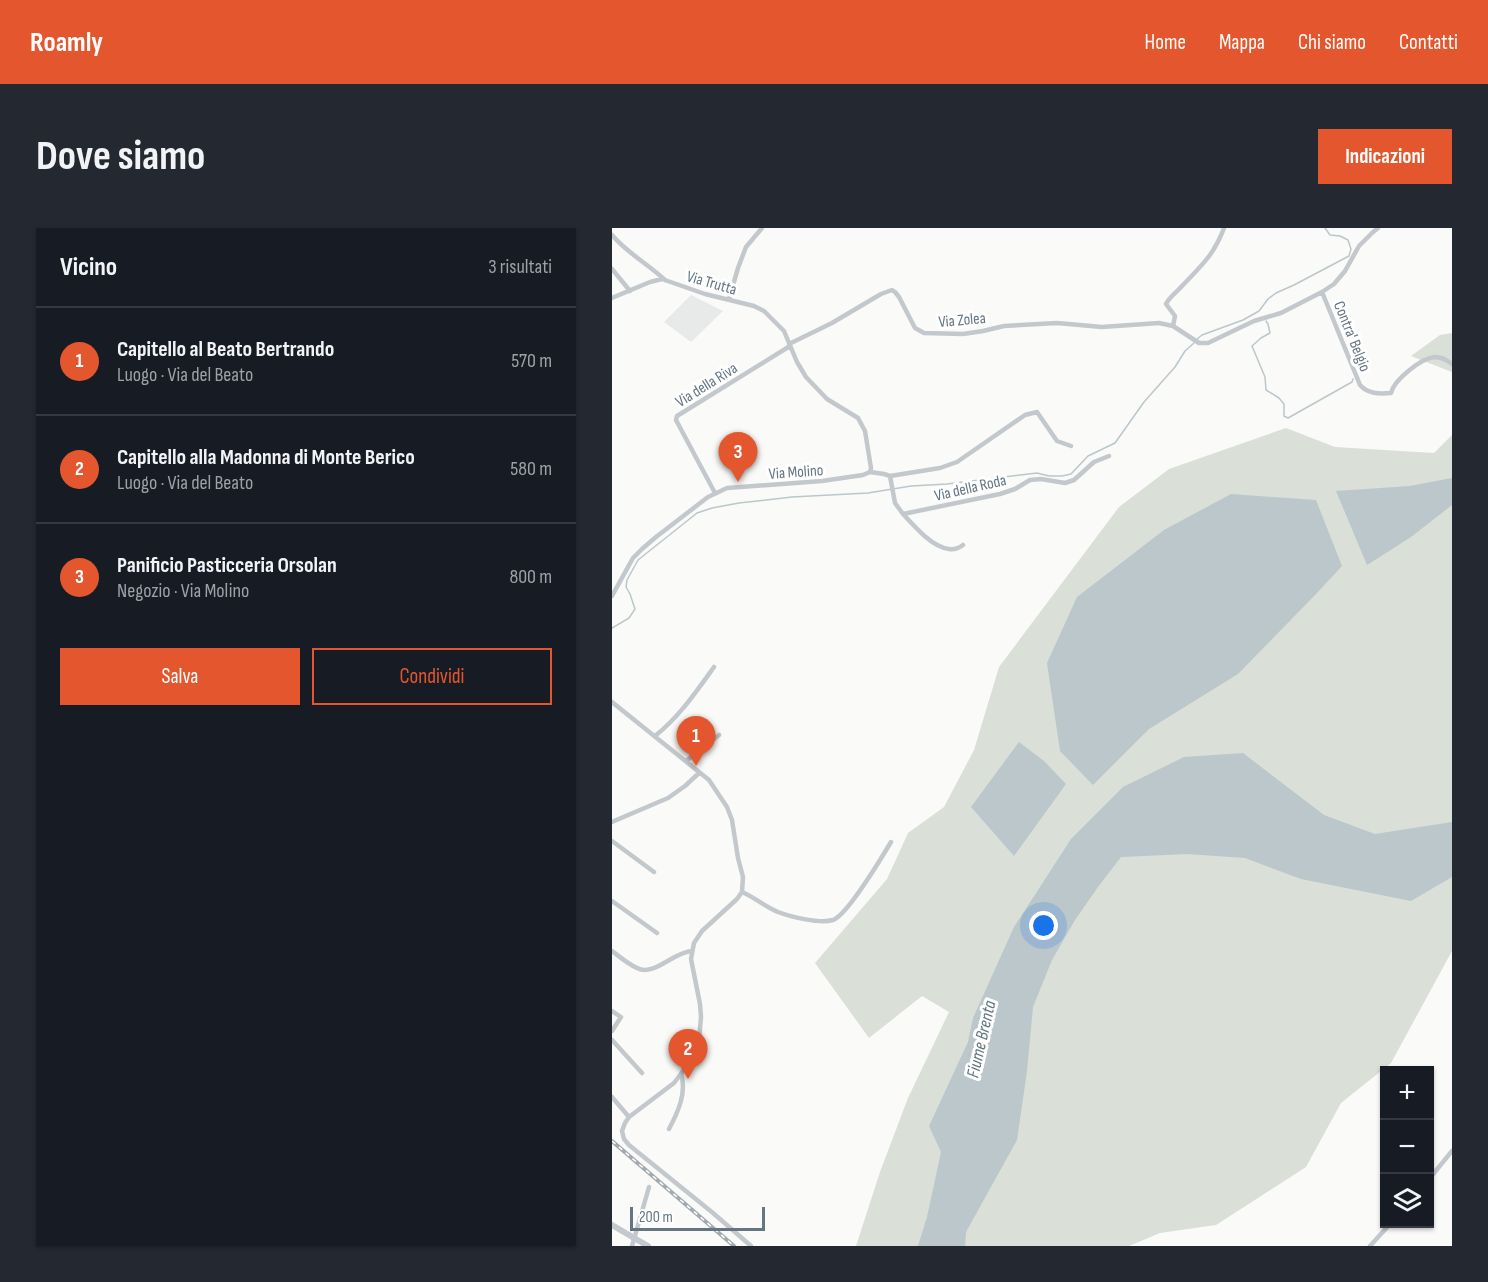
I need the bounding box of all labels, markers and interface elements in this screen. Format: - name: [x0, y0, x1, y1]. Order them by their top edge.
- text: Roamly: [30, 26, 103, 59]
- text: Home: [1145, 30, 1186, 55]
- text: Mappa: [1219, 30, 1265, 55]
- text: Chi siamo: [1298, 30, 1366, 55]
- text: Contatti: [1399, 30, 1458, 55]
- button: Indicazioni: [1318, 129, 1452, 184]
- text: Dove siamo: [36, 131, 205, 182]
- text: Vicino: [60, 252, 117, 283]
- text: 3 risultati: [488, 255, 552, 279]
- street label: Via Trutta: [684, 267, 739, 300]
- street label: Contra' Belgio: [1329, 299, 1374, 375]
- street label: Via Zolea: [938, 309, 987, 332]
- text: Capitello al Beato Bertrando: [117, 336, 334, 363]
- text: 1: [76, 349, 83, 373]
- text: 570 m: [511, 349, 552, 373]
- street label: Via della Riva: [672, 359, 741, 412]
- text: Luogo · Via del Beato: [117, 363, 253, 387]
- pin: 3: [718, 432, 758, 482]
- text: Capitello alla Madonna di Monte Berico: [117, 444, 415, 471]
- text: 2: [75, 457, 84, 481]
- text: 580 m: [510, 457, 552, 481]
- street label: Via Molino: [768, 461, 824, 484]
- text: Luogo · Via del Beato: [117, 471, 253, 495]
- street label: Via della Roda: [932, 471, 1008, 506]
- text: Panificio Pasticceria Orsolan: [117, 552, 337, 579]
- text: 3: [75, 565, 84, 589]
- text: 800 m: [509, 565, 552, 589]
- text: Negozio · Via Molino: [117, 579, 249, 603]
- button: Salva: [60, 648, 300, 705]
- button: Condividi: [312, 648, 552, 705]
- pin: 1: [676, 716, 716, 766]
- your location: [1029, 911, 1058, 940]
- water label: Fiume Brenta: [962, 998, 1001, 1080]
- pin: 2: [668, 1030, 708, 1079]
- map controls: [1380, 1066, 1434, 1228]
- button: +: [1380, 1066, 1434, 1120]
- button: −: [1380, 1120, 1434, 1174]
- button: layers: [1380, 1174, 1434, 1228]
- scale bar: [630, 1204, 765, 1232]
- text: 200 m: [639, 1208, 673, 1227]

